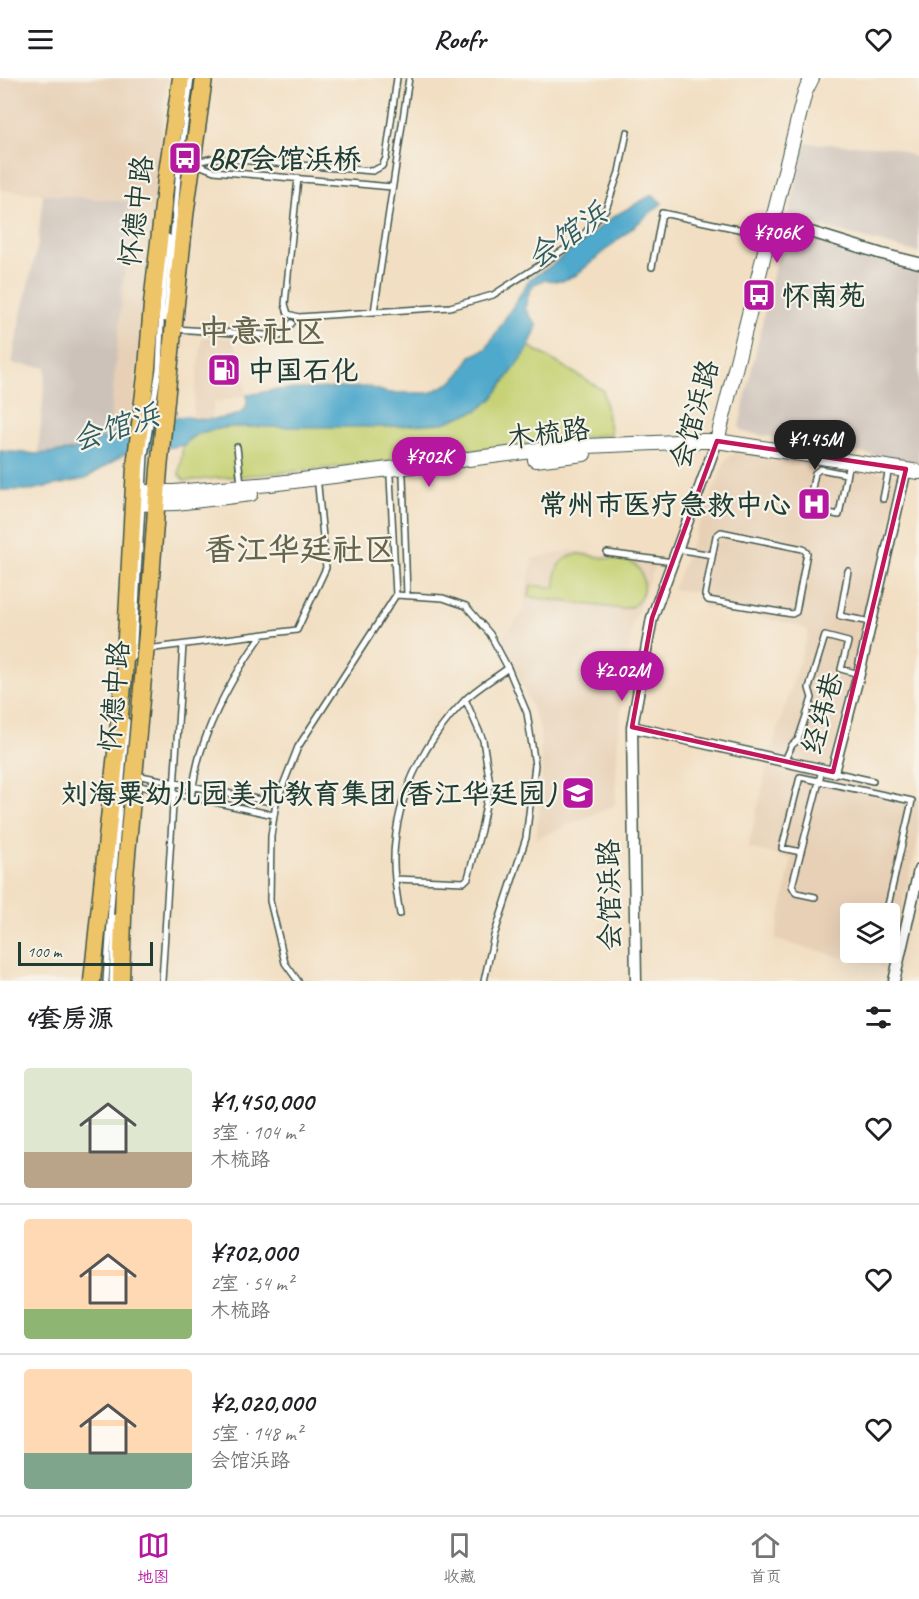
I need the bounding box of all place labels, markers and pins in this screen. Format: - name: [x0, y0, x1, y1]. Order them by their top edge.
- bus stop icon: BRT会馆浜桥: [167, 140, 203, 176]
- place label: BRT会馆浜桥: [208, 141, 361, 176]
- pin: ¥706K: [735, 213, 819, 264]
- bus stop icon: 怀南苑: [741, 277, 777, 313]
- place label: 怀南苑: [782, 278, 866, 313]
- fuel station icon: 中国石化: [206, 352, 242, 388]
- place label: 中国石化: [247, 353, 359, 388]
- pin: ¥1.45M: [766, 420, 864, 471]
- pin: ¥702K: [387, 437, 471, 488]
- hospital icon: 常州市医疗急救中心: [796, 486, 832, 522]
- place label: 常州市医疗急救中心: [539, 487, 791, 522]
- pin: ¥2.02M: [573, 651, 671, 702]
- school or university icon: 刘海粟幼儿园美术教育集团(香江华廷园): [560, 775, 596, 811]
- place label: 刘海粟幼儿园美术教育集团(香江华廷园): [61, 776, 557, 811]

